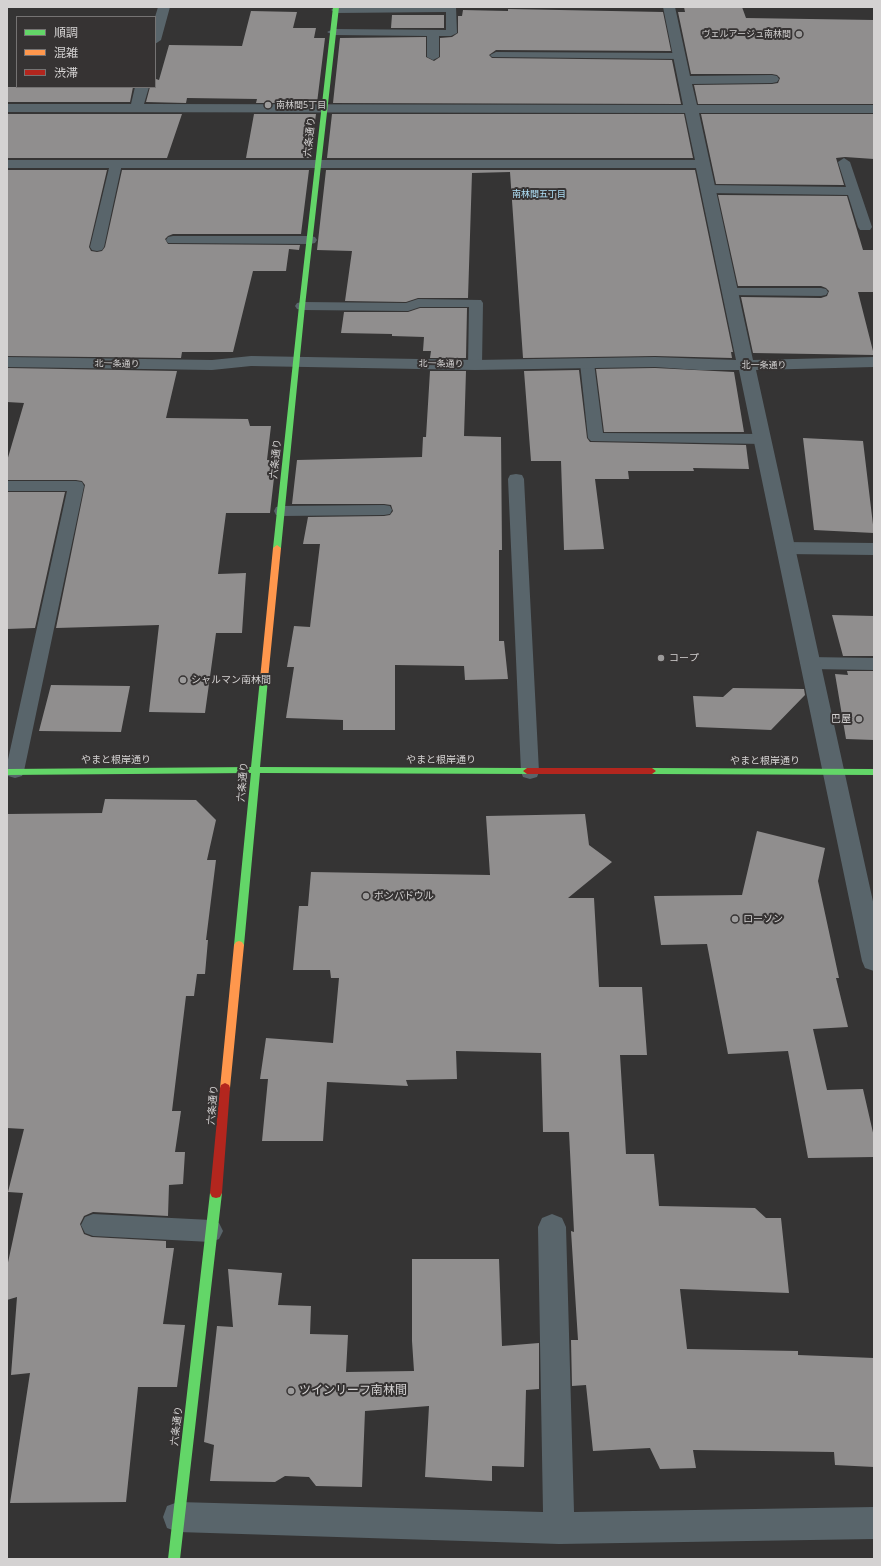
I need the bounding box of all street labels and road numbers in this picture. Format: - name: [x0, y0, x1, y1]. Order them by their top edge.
- street label: 六条通り: [302, 116, 318, 158]
- street label: 北一条通り: [94, 358, 140, 370]
- street label: 北一条通り: [418, 358, 464, 370]
- street label: 北一条通り: [742, 360, 786, 370]
- street label: 六条通り: [268, 438, 284, 480]
- street label: やまと根岸通り: [81, 754, 151, 766]
- street label: やまと根岸通り: [406, 754, 476, 766]
- street label: やまと根岸通り: [730, 755, 800, 767]
- street label: 六条通り: [235, 762, 251, 802]
- street label: 六条通り: [205, 1085, 221, 1125]
- street label: 六条通り: [169, 1405, 185, 1447]

